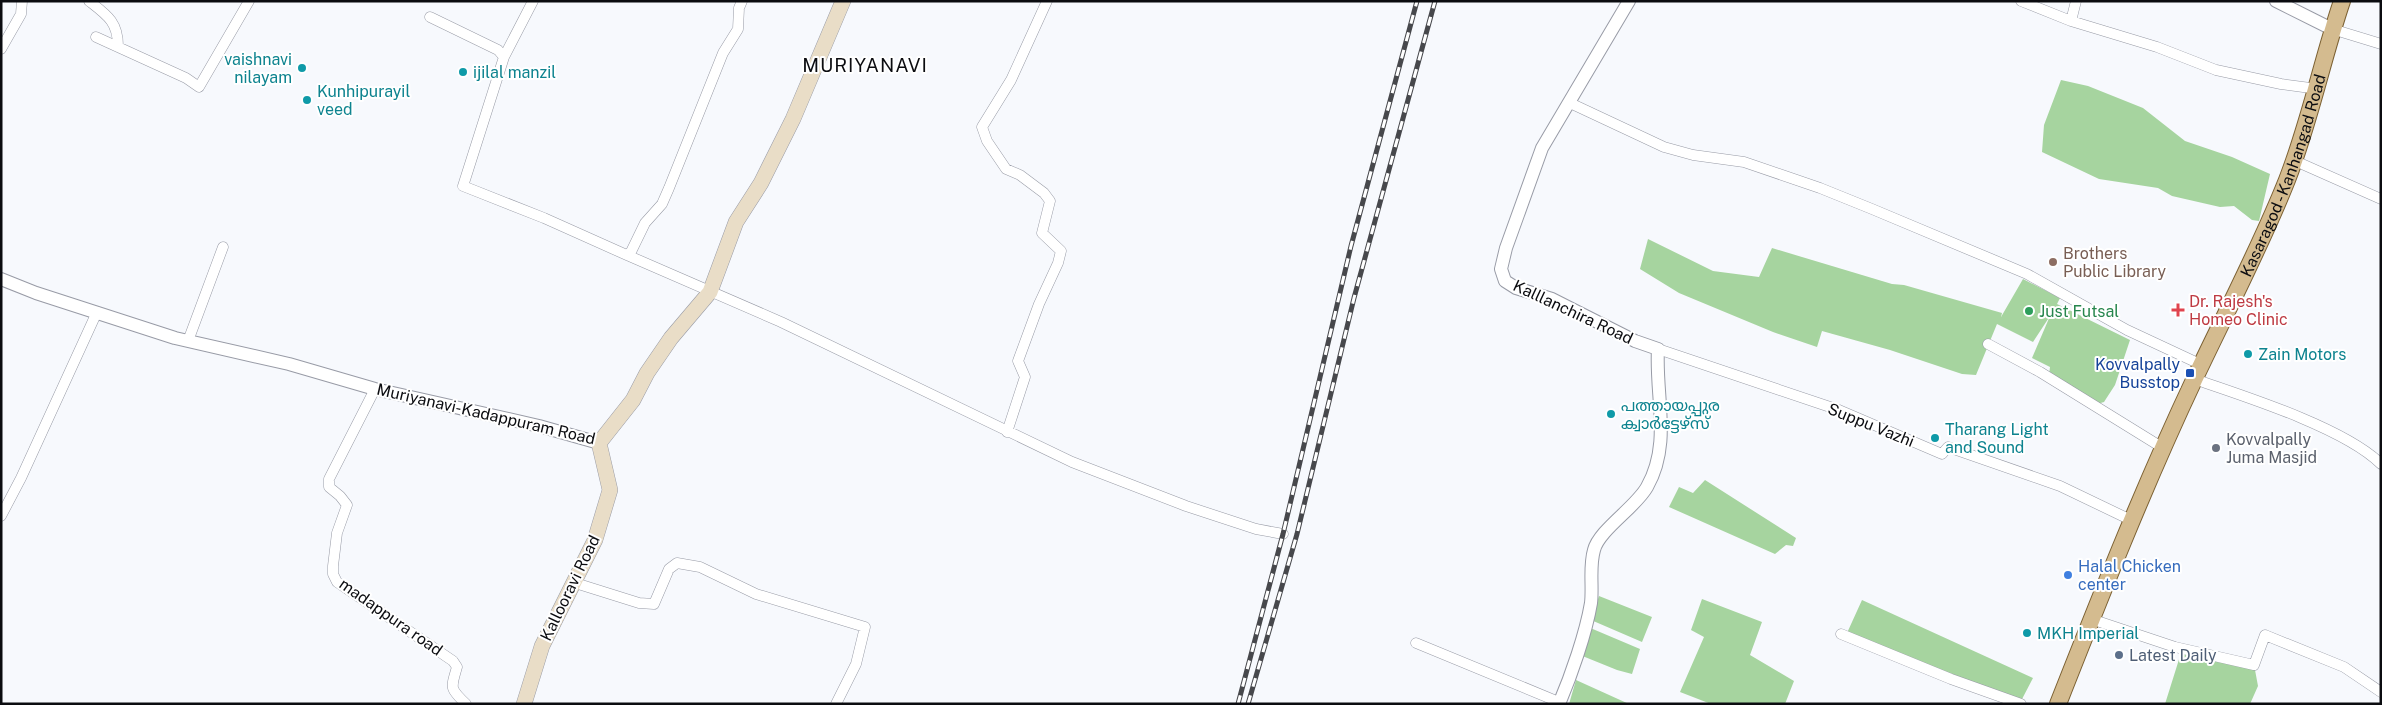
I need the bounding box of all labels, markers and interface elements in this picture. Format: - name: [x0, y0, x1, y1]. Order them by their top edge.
- place label: vaishnavi nilayam: [224, 50, 292, 87]
- district label: MURIYANAVI: [802, 54, 928, 76]
- marker: vaishnavi nilayam: [296, 62, 308, 74]
- place label: ijilal manzil: [473, 63, 556, 82]
- marker: ijilal manzil: [457, 66, 469, 78]
- street label: Kasaragod - Kanhangad Road: [2236, 72, 2329, 280]
- place label: Kunhipurayil veed: [317, 82, 410, 119]
- marker: Kunhipurayil veed: [301, 94, 313, 106]
- place label: Brothers Public Library: [2063, 244, 2166, 281]
- marker: Brothers Public Library: [2047, 256, 2059, 268]
- street label: Kalllanchira Road: [1510, 276, 1636, 348]
- place label: Dr. Rajesh's Homeo Clinic: [2189, 292, 2288, 329]
- place label: Just Futsal: [2039, 302, 2119, 321]
- marker: Dr. Rajesh's Homeo Clinic: [2171, 303, 2185, 317]
- marker: Just Futsal: [2023, 305, 2035, 317]
- place label: Zain Motors: [2258, 345, 2346, 364]
- marker: Zain Motors: [2242, 348, 2254, 360]
- place label: Kovvalpally Busstop: [2095, 355, 2180, 392]
- marker: Kovvalpally Busstop: [2184, 367, 2196, 379]
- street label: Muriyanavi-Kadappuram Road: [375, 380, 597, 448]
- place label: പത്തായപ്പുര ക്വാർട്ടേഴ്സ്: [1621, 396, 1720, 434]
- street label: Suppu Vazhi: [1825, 399, 1917, 451]
- marker: പത്തായപ്പുര ക്വാർട്ടേഴ്സ്: [1605, 408, 1617, 420]
- place label: Tharang Light and Sound: [1945, 420, 2049, 457]
- place label: Kovvalpally Juma Masjid: [2226, 430, 2317, 467]
- marker: Tharang Light and Sound: [1929, 432, 1941, 444]
- marker: Kovvalpally Juma Masjid: [2210, 442, 2222, 454]
- street label: Kallooravi Road: [536, 532, 604, 644]
- place label: Halal Chicken center: [2078, 557, 2181, 594]
- marker: Halal Chicken center: [2062, 569, 2074, 581]
- street label: madappura road: [336, 574, 446, 660]
- place label: MKH Imperial: [2037, 624, 2139, 643]
- marker: MKH Imperial: [2021, 627, 2033, 639]
- place label: Latest Daily: [2129, 646, 2217, 665]
- marker: Latest Daily: [2113, 649, 2125, 661]

